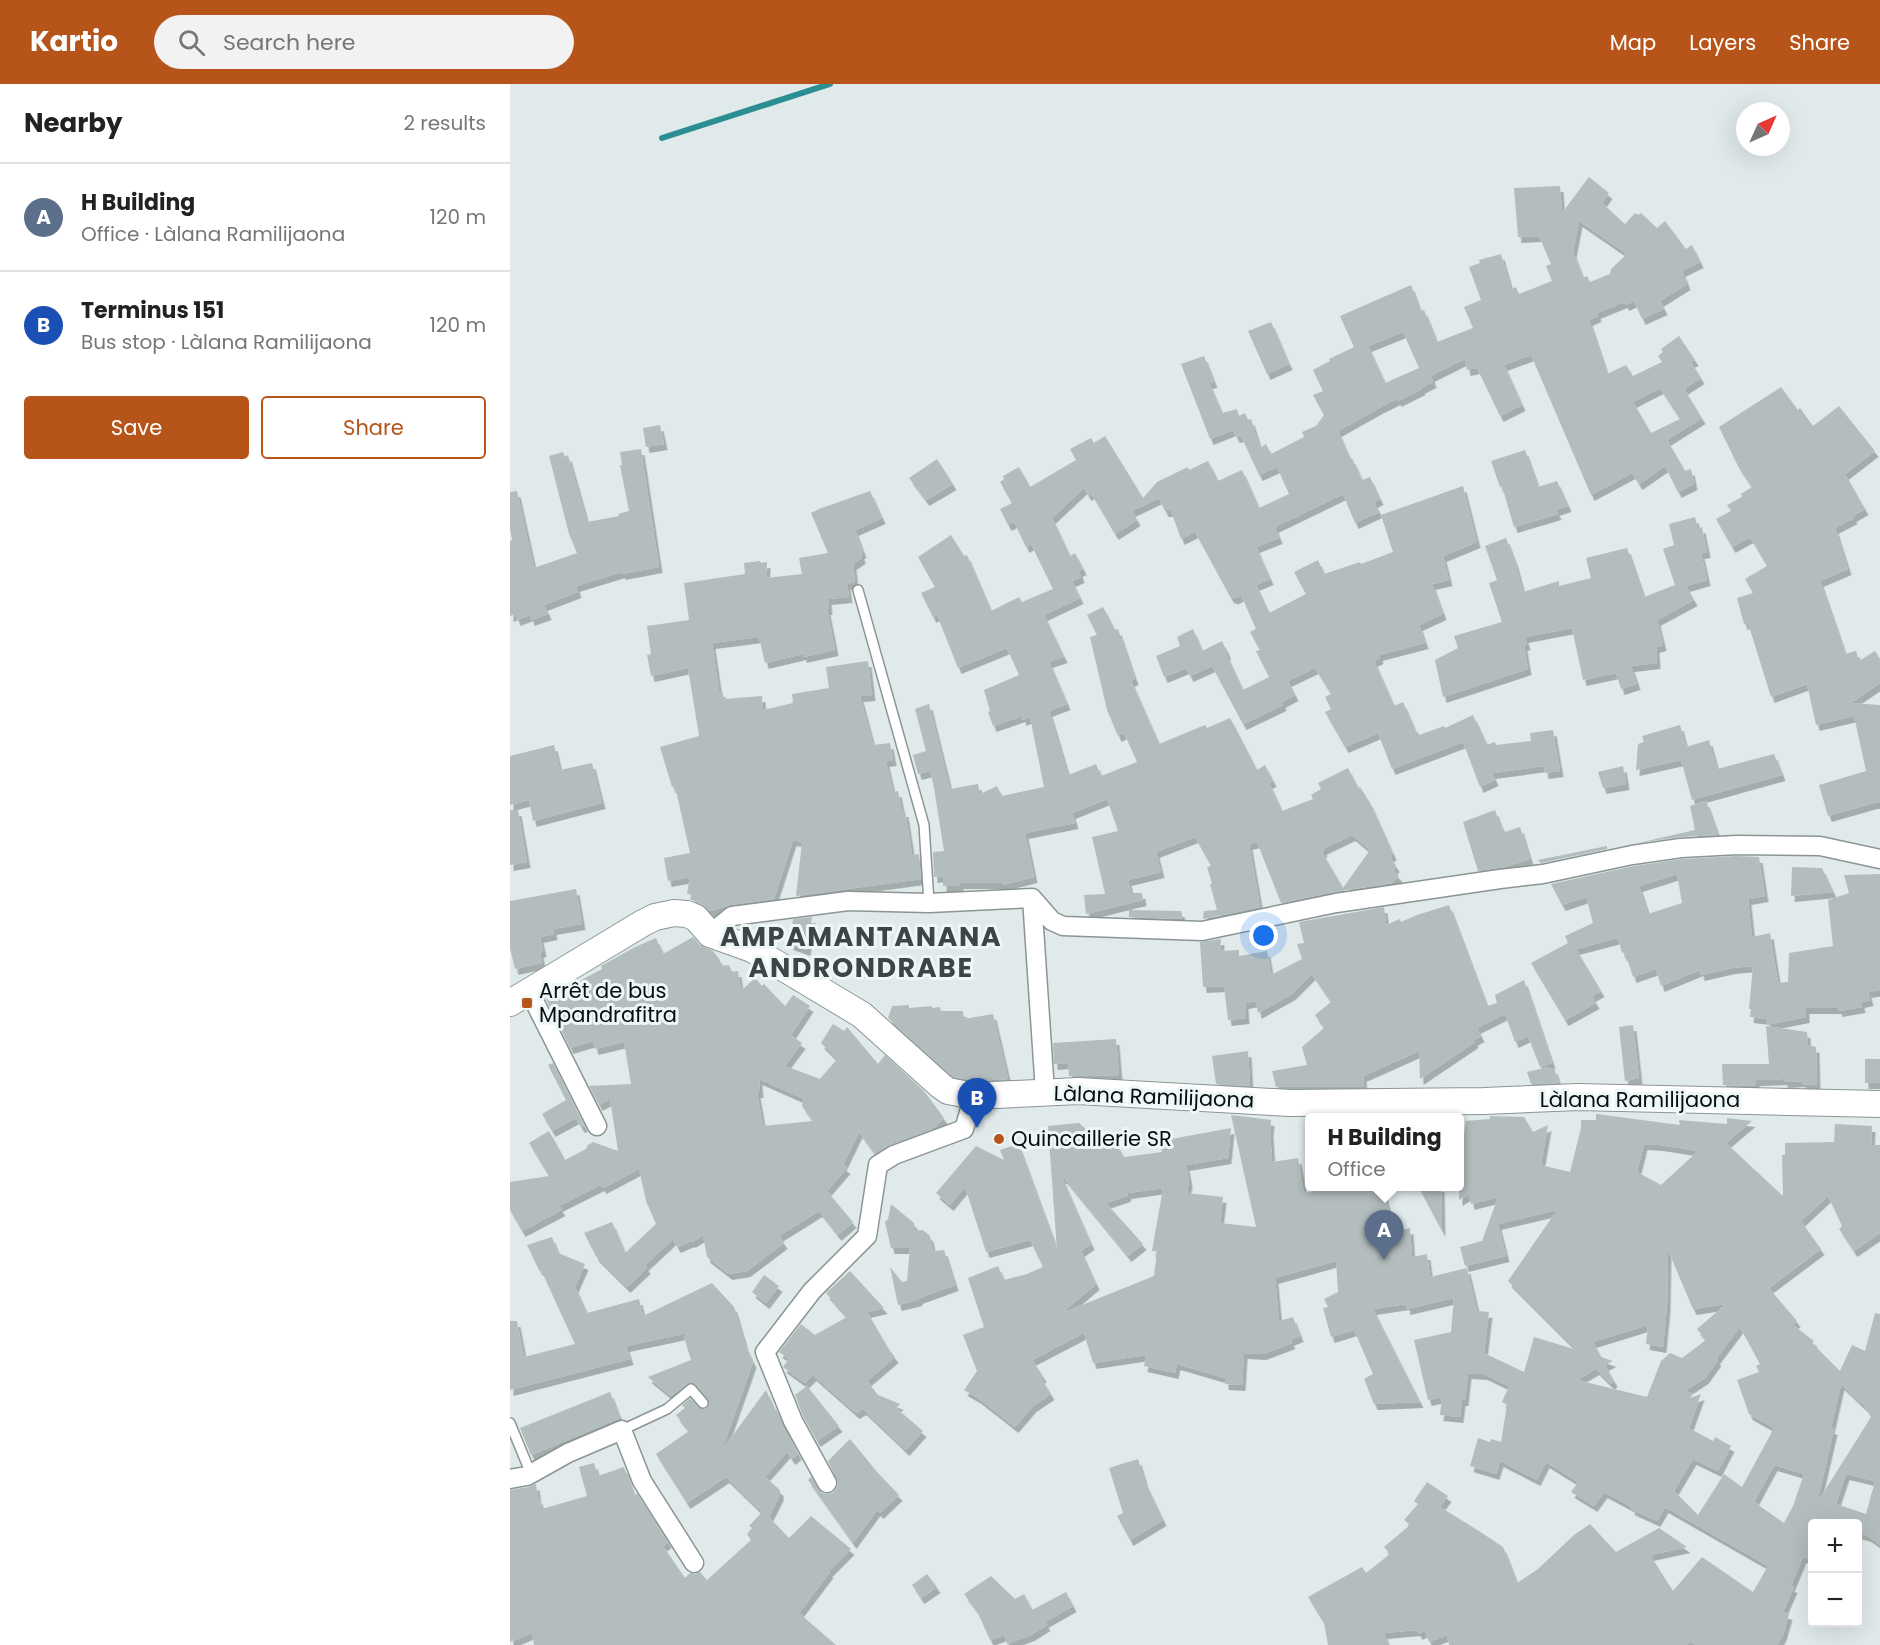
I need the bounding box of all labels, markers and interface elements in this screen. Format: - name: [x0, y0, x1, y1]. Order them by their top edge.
- search box: [154, 15, 574, 69]
- text: Kartio: [30, 22, 118, 61]
- icon: search: [175, 26, 208, 59]
- text: Search here: [223, 27, 356, 58]
- text: Map: [1610, 28, 1656, 57]
- text: Layers: [1689, 28, 1756, 57]
- text: Share: [1789, 28, 1850, 57]
- north arrow: [1736, 102, 1790, 156]
- text: Nearby: [24, 105, 122, 141]
- text: 2 results: [403, 109, 486, 137]
- text: H Building: [81, 187, 195, 218]
- text: A: [36, 203, 51, 231]
- text: 120 m: [430, 203, 486, 231]
- text: Office · Làlana Ramilijaona: [81, 220, 345, 248]
- text: Terminus 151: [81, 295, 224, 326]
- text: B: [37, 311, 50, 339]
- text: 120 m: [430, 311, 486, 339]
- text: Bus stop · Làlana Ramilijaona: [81, 328, 372, 356]
- button: Save: [24, 396, 249, 459]
- button: Share: [261, 396, 486, 459]
- district label: AMPAMANTANANA ANDRONDRABE: [720, 918, 1002, 986]
- your location: [1249, 921, 1278, 950]
- place label: Arrêt de bus Mpandrafitra: [539, 976, 677, 1029]
- marker: Arrêt de bus Mpandrafitra: [520, 996, 534, 1010]
- pin: B: [958, 1078, 996, 1128]
- street label: Làlana Ramilijaona: [1053, 1079, 1255, 1114]
- street label: Làlana Ramilijaona: [1540, 1085, 1740, 1114]
- popup: [1305, 1113, 1464, 1191]
- text: H Building: [1327, 1122, 1442, 1153]
- place label: Quincaillerie SR: [1011, 1124, 1172, 1153]
- marker: Quincaillerie SR: [992, 1132, 1006, 1146]
- text: Office: [1327, 1155, 1386, 1183]
- pin: A: [1364, 1210, 1404, 1260]
- map controls: [1808, 1519, 1862, 1627]
- button: +: [1808, 1519, 1862, 1573]
- button: −: [1808, 1573, 1862, 1627]

